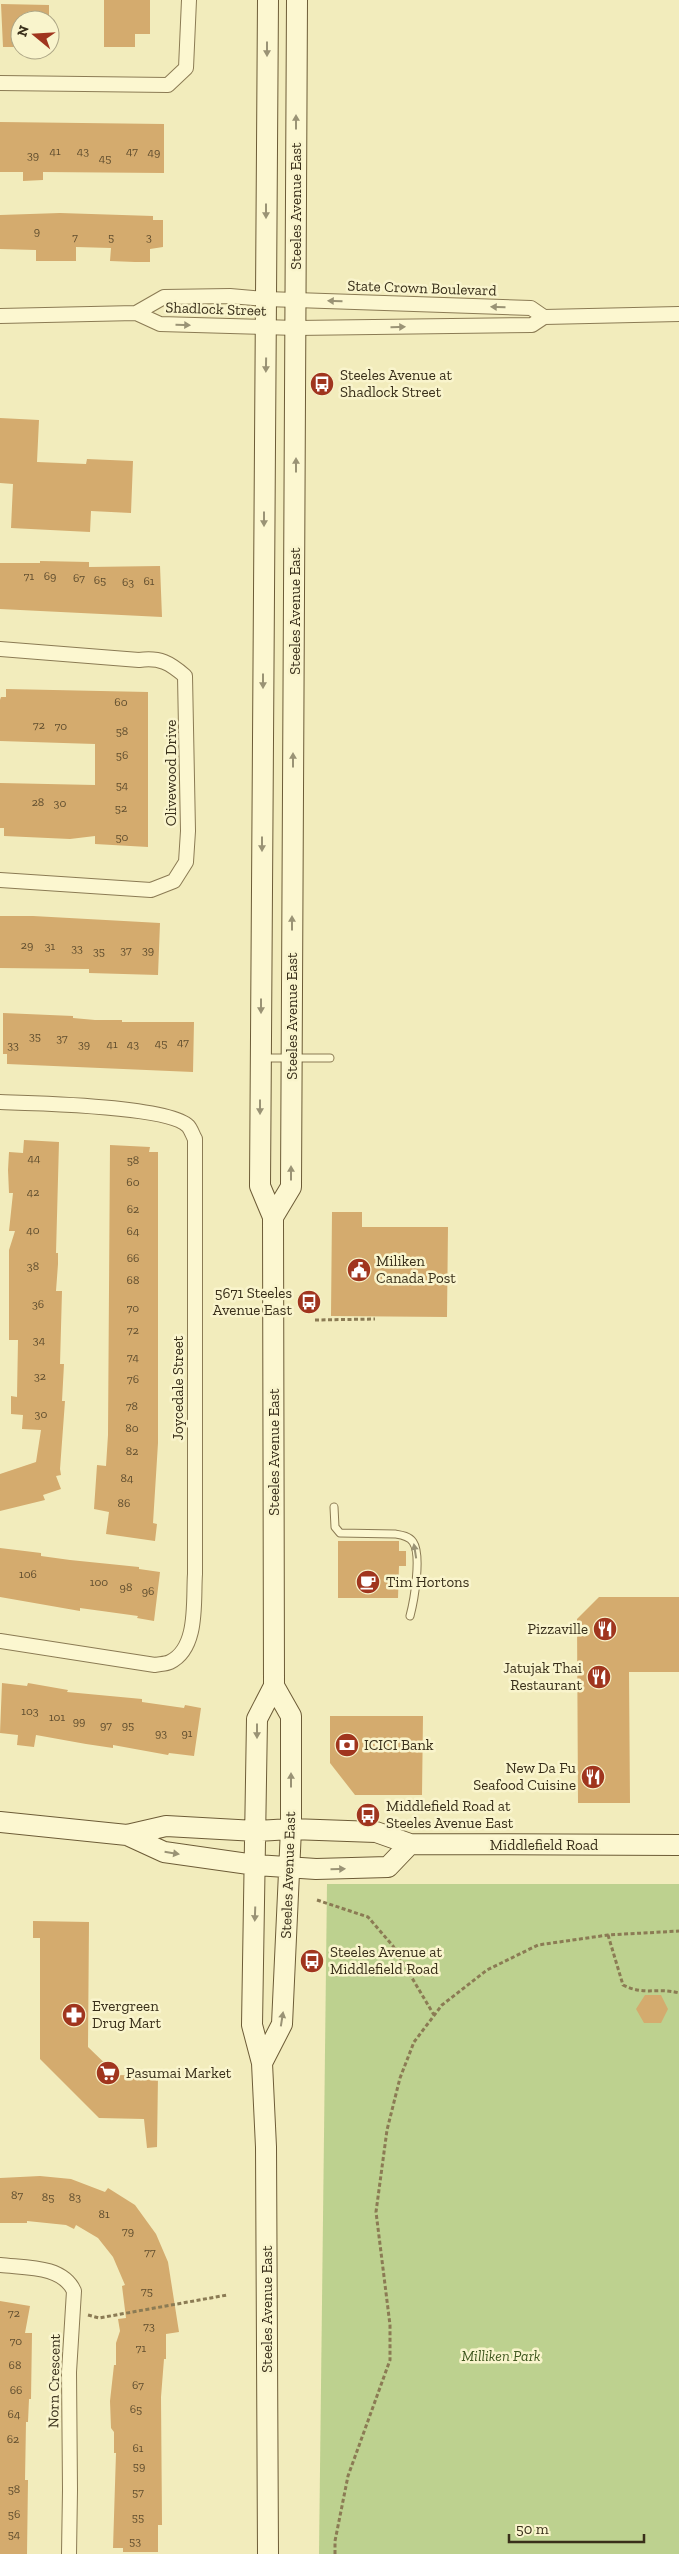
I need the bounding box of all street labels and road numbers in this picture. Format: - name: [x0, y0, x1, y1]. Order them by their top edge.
- street label: Steeles Avenue East: [287, 142, 305, 270]
- street label: State Crown Boulevard: [347, 276, 498, 300]
- street label: Shadlock Street: [165, 298, 267, 320]
- street label: Steeles Avenue East: [286, 547, 304, 675]
- street label: Olivewood Drive: [162, 720, 180, 826]
- street label: Steeles Avenue East: [283, 952, 301, 1080]
- street label: Joycedale Street: [169, 1335, 187, 1440]
- street label: Steeles Avenue East: [265, 1388, 283, 1516]
- street label: Steeles Avenue East: [277, 1811, 299, 1939]
- street label: Middlefield Road: [490, 1836, 599, 1854]
- street label: Steeles Avenue East: [258, 2245, 276, 2373]
- street label: Norn Crescent: [44, 2333, 64, 2428]

